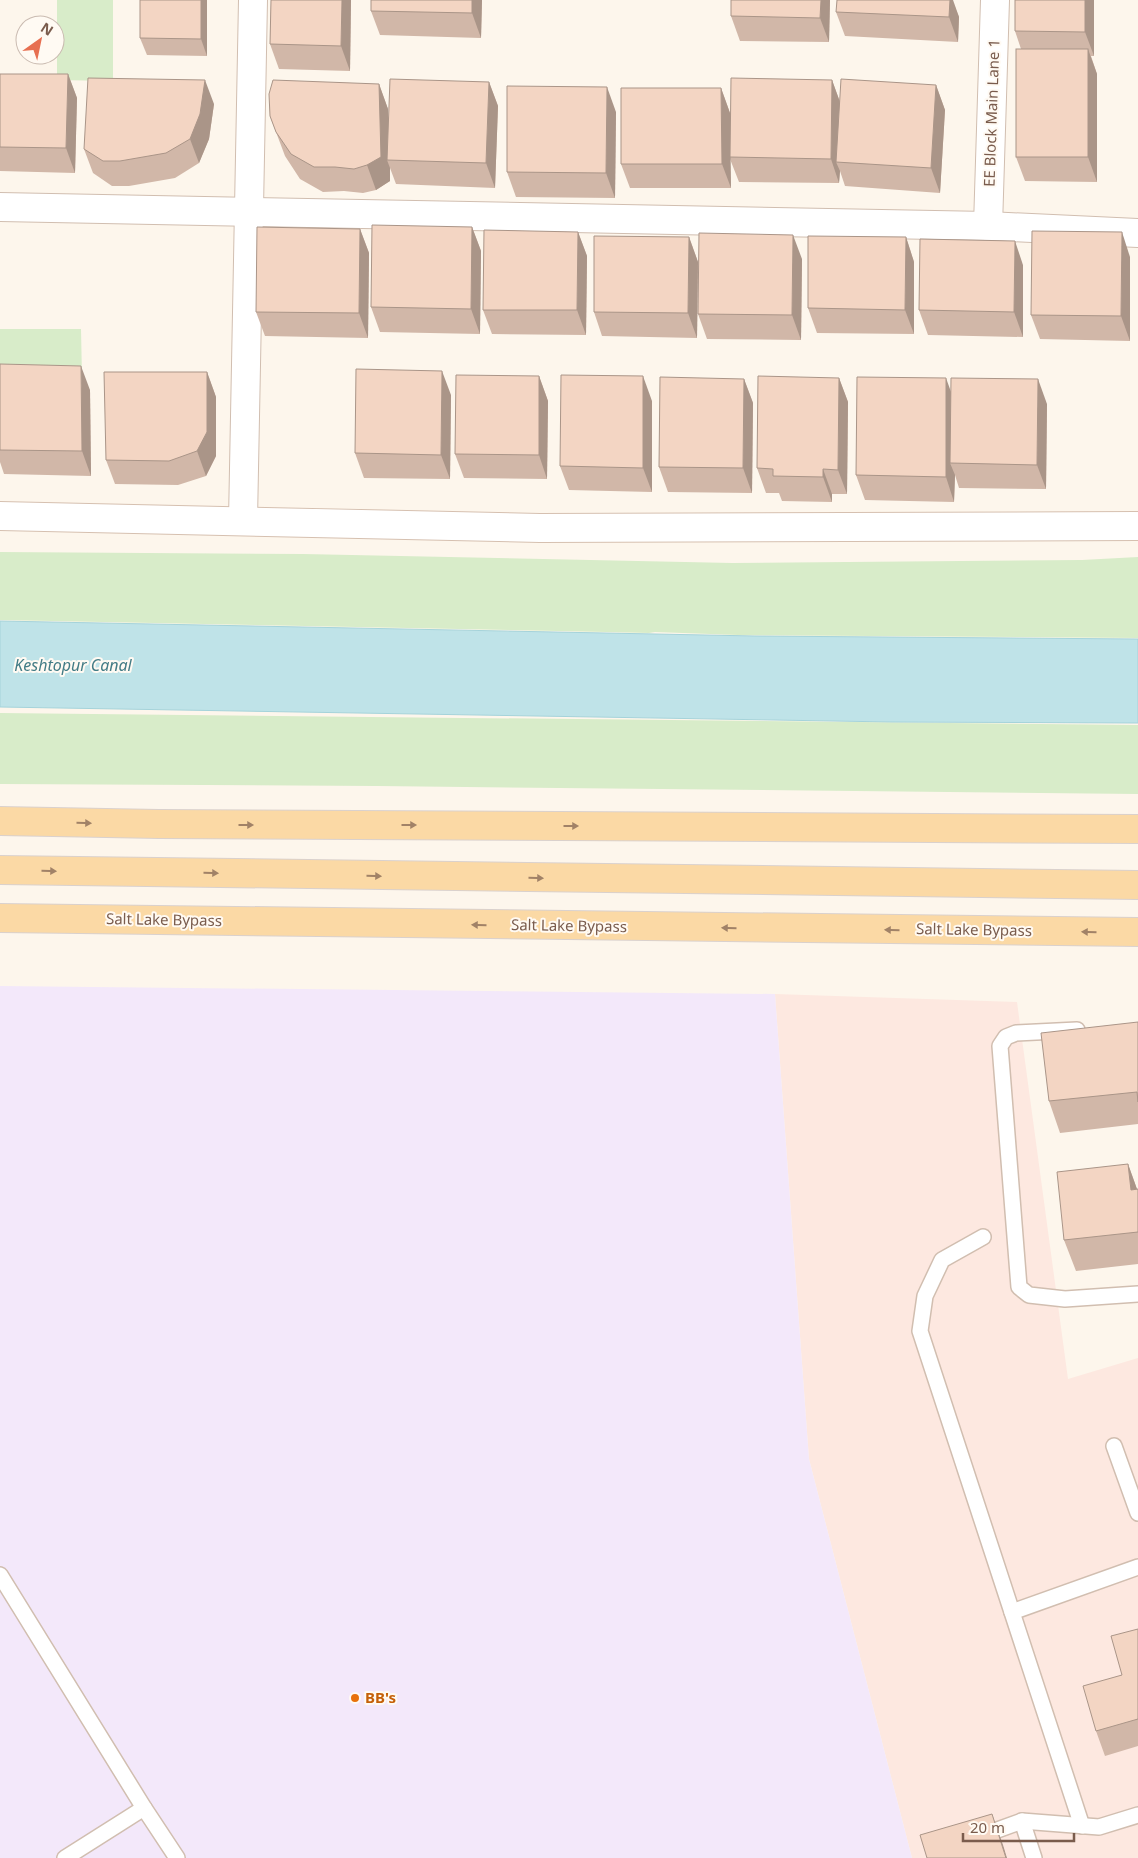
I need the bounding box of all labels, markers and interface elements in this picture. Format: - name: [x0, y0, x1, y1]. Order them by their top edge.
- north arrow: [15, 15, 65, 65]
- text: N: [37, 18, 57, 40]
- street label: EE Block Main Lane 1: [978, 39, 1004, 187]
- water label: Keshtopur Canal: [14, 654, 133, 676]
- one-way arrow: [76, 819, 92, 827]
- one-way arrow: [238, 821, 254, 829]
- one-way arrow: [401, 822, 417, 830]
- one-way arrow: [563, 822, 579, 830]
- one-way arrow: [41, 867, 57, 875]
- one-way arrow: [203, 869, 219, 877]
- one-way arrow: [366, 872, 382, 880]
- one-way arrow: [528, 874, 544, 882]
- street label: Salt Lake Bypass: [106, 908, 222, 930]
- street label: Salt Lake Bypass: [511, 914, 627, 936]
- street label: Salt Lake Bypass: [916, 918, 1032, 940]
- one-way arrow: [471, 920, 487, 928]
- one-way arrow: [721, 924, 737, 932]
- one-way arrow: [884, 926, 900, 934]
- one-way arrow: [1081, 927, 1097, 935]
- place label: BB's: [365, 1687, 396, 1707]
- marker: BB's: [349, 1692, 361, 1704]
- scale bar: [963, 1810, 1074, 1842]
- text: 20 m: [970, 1817, 1005, 1837]

